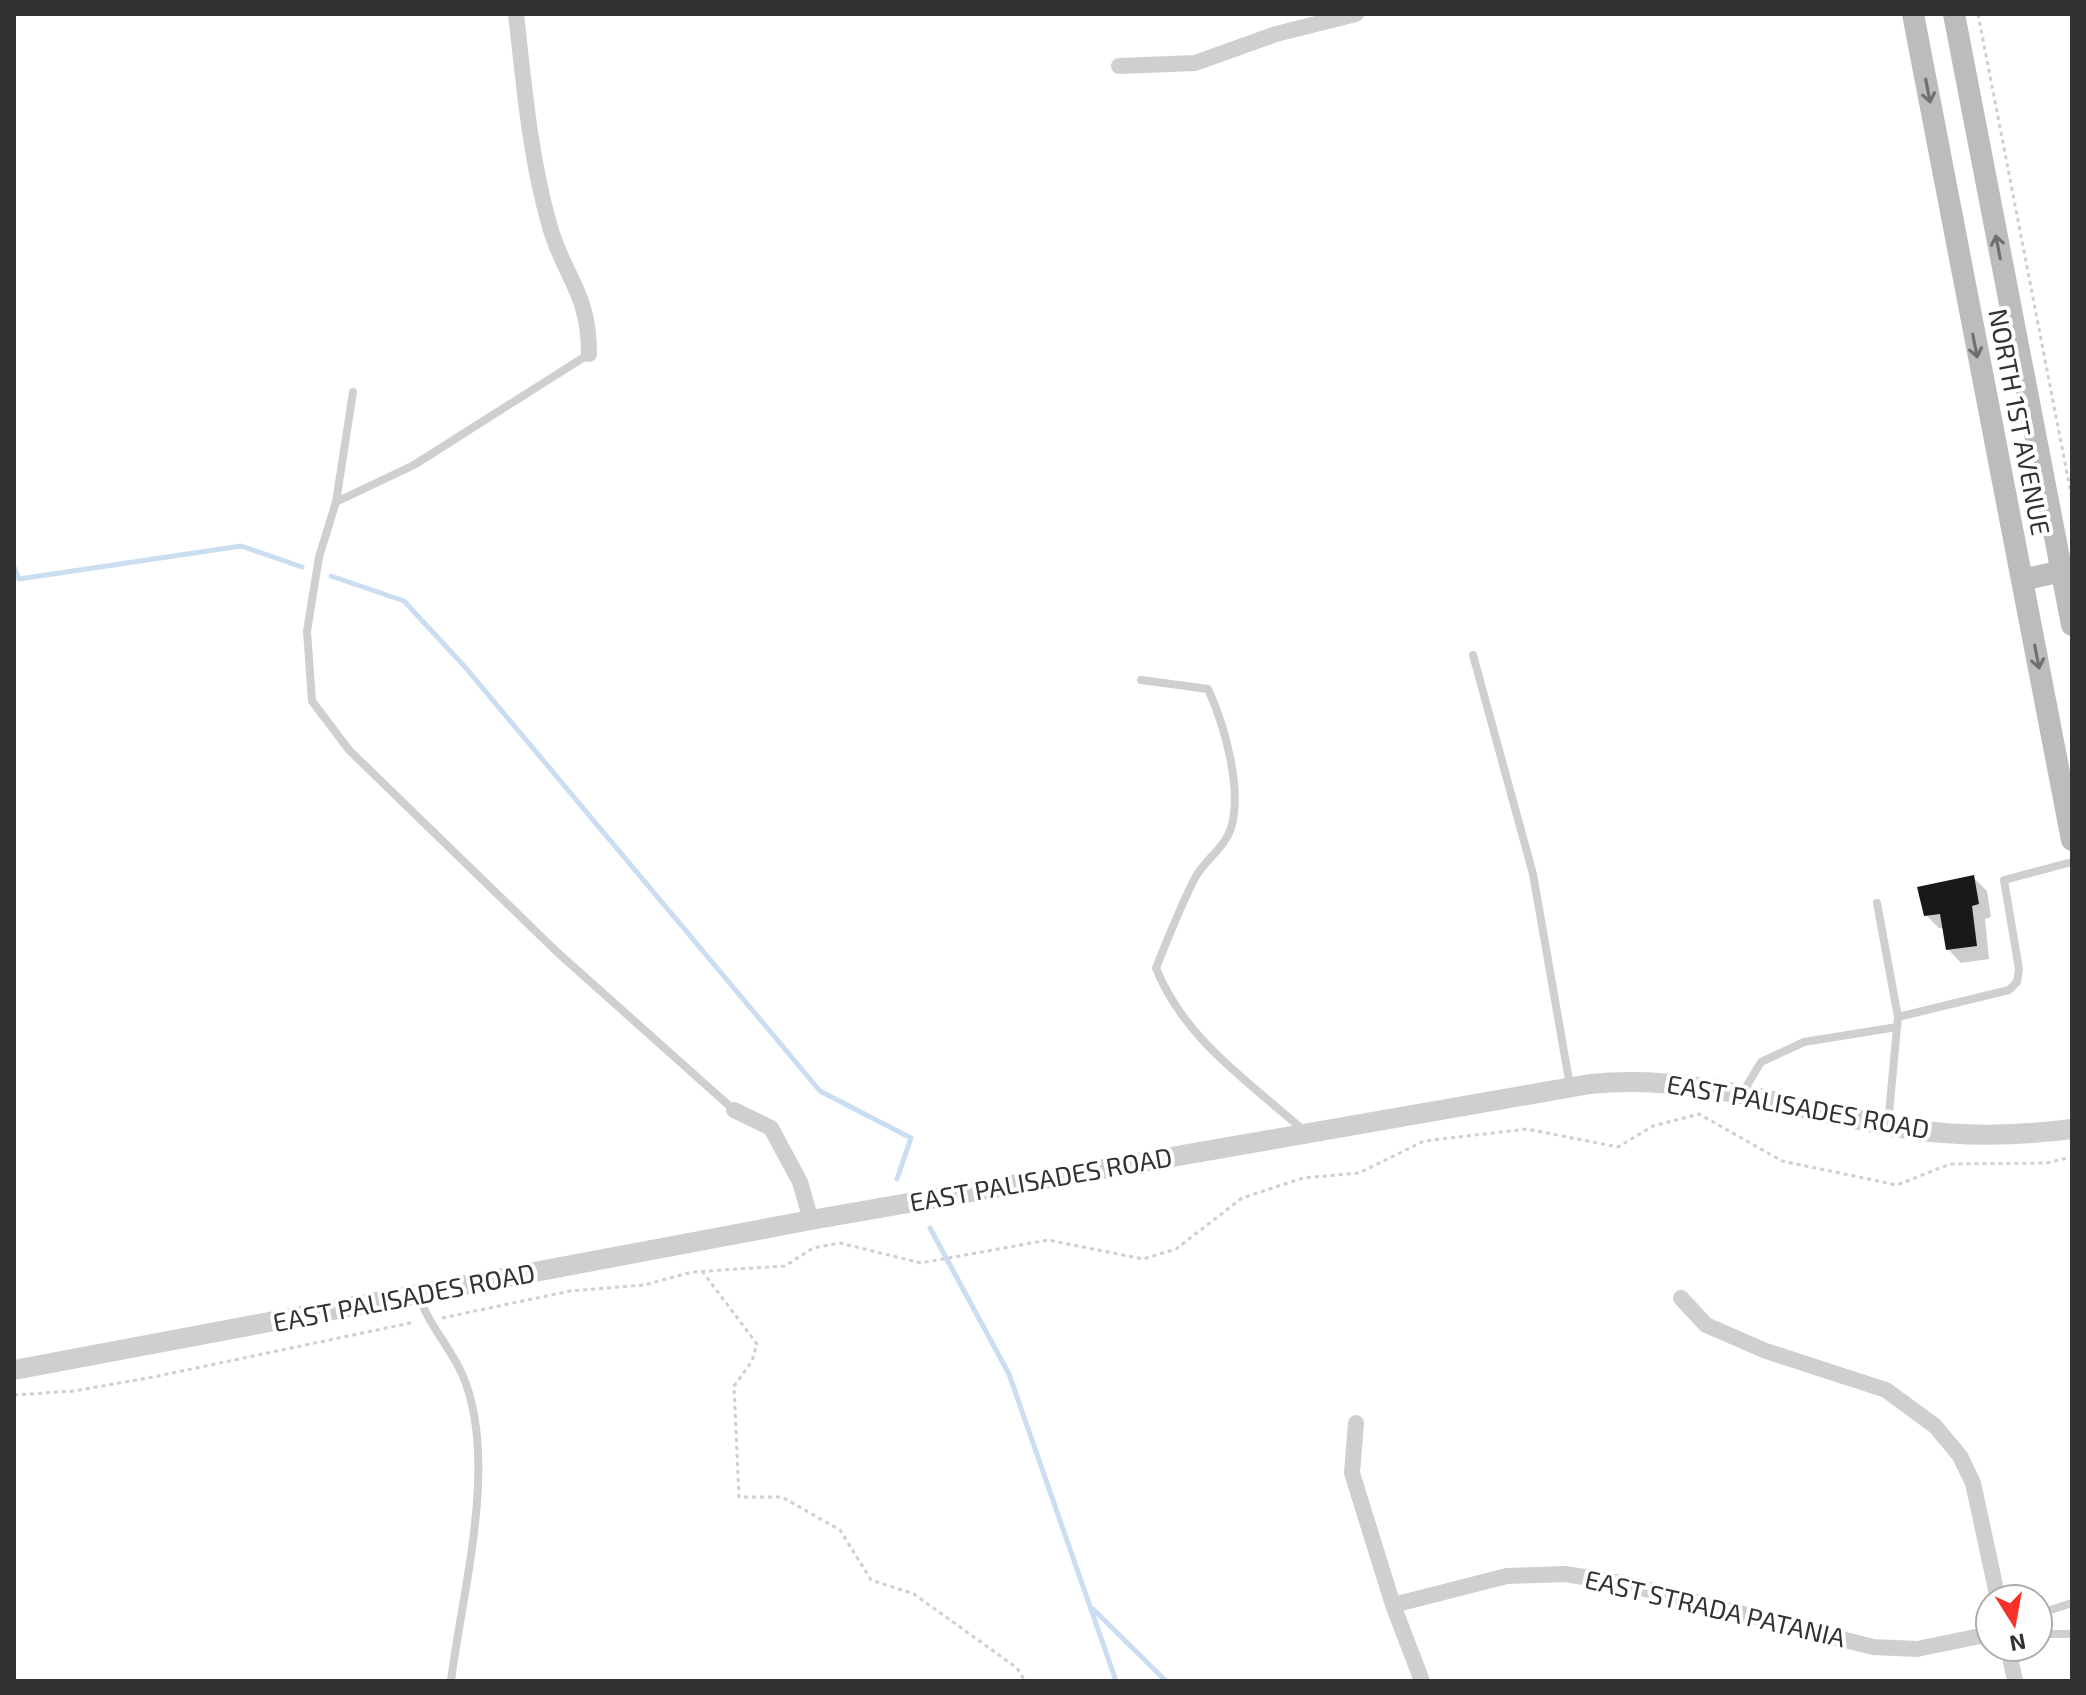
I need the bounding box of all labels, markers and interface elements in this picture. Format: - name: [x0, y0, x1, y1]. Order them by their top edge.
- one-way arrow: [1921, 77, 1936, 103]
- one-way arrow: [1990, 235, 2005, 260]
- street label: NORTH 1ST AVENUE: [1983, 306, 2058, 538]
- one-way arrow: [1969, 333, 1984, 359]
- one-way arrow: [2030, 643, 2045, 669]
- street label: EAST PALISADES ROAD: [1665, 1067, 1932, 1144]
- street label: EAST PALISADES ROAD: [907, 1140, 1174, 1217]
- street label: EAST PALISADES ROAD: [270, 1256, 537, 1337]
- street label: EAST STRADA PATANIA: [1582, 1562, 1849, 1653]
- north arrow: [1974, 1583, 2054, 1663]
- text: N: [2008, 1629, 2028, 1658]

